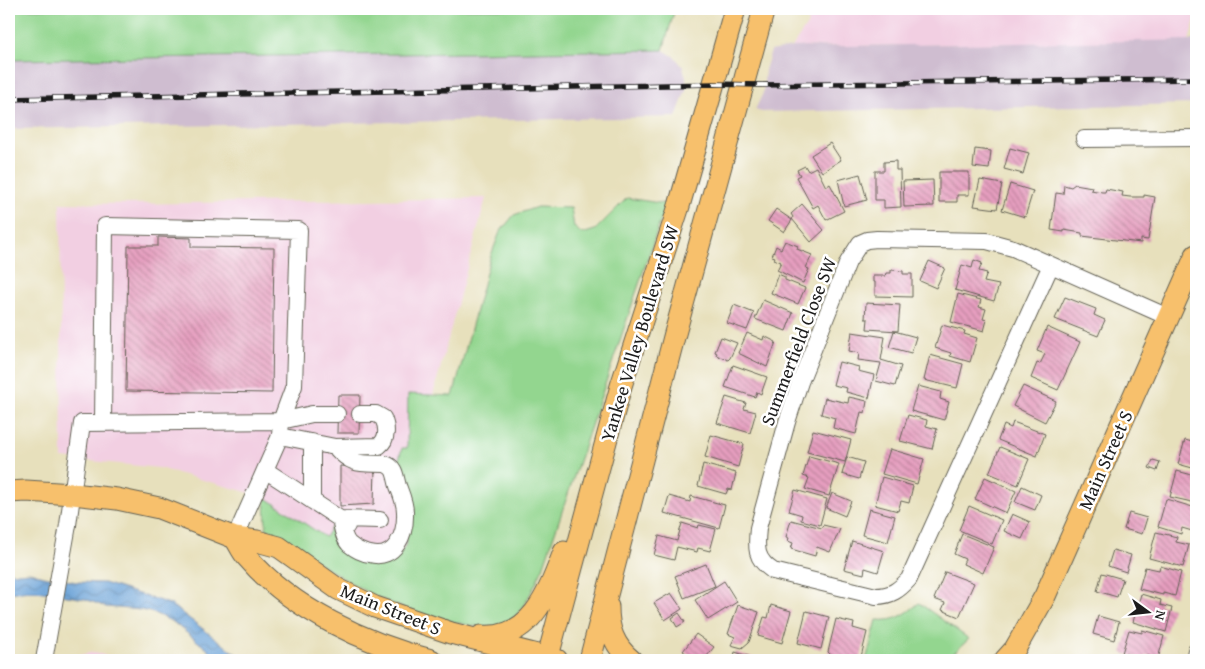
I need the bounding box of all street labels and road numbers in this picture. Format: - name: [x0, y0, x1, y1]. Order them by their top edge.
- street label: Yankee Valley Boulevard SW: [593, 221, 685, 445]
- street label: Summerfield Close SW: [753, 253, 843, 429]
- street label: Main Street S: [1071, 406, 1139, 514]
- street label: Main Street S: [336, 576, 446, 642]

